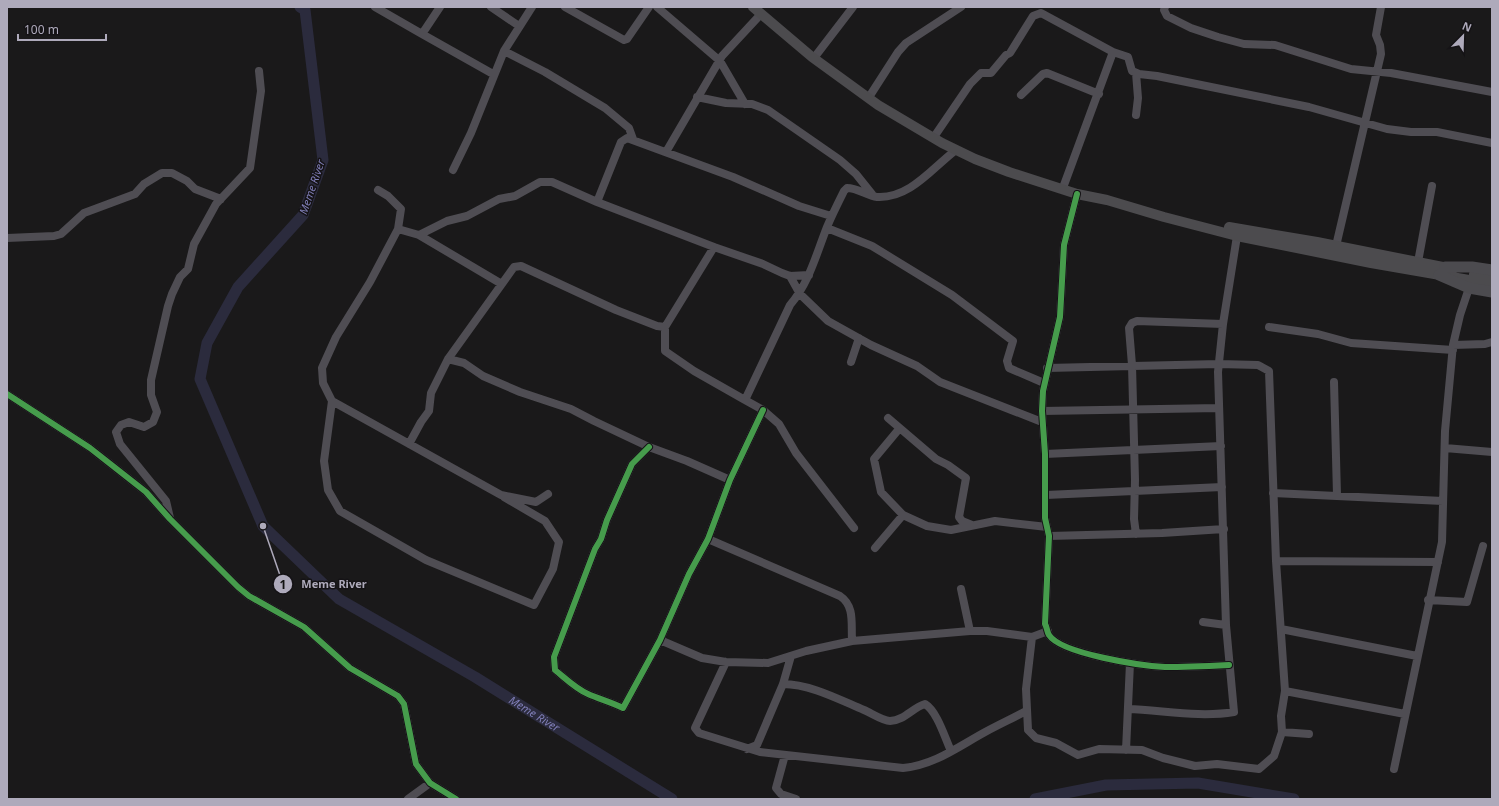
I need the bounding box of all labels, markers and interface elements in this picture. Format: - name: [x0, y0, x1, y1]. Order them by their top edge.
- scale bar: [18, 16, 106, 42]
- north arrow: [1443, 16, 1483, 56]
- text: N: [1460, 18, 1474, 35]
- text: 100 m: [24, 21, 59, 38]
- water label: Meme River: [295, 157, 328, 216]
- callout: Meme River: [273, 573, 375, 596]
- text: 1: [280, 576, 286, 593]
- text: Meme River: [301, 576, 367, 591]
- water label: Meme River: [506, 692, 563, 735]

